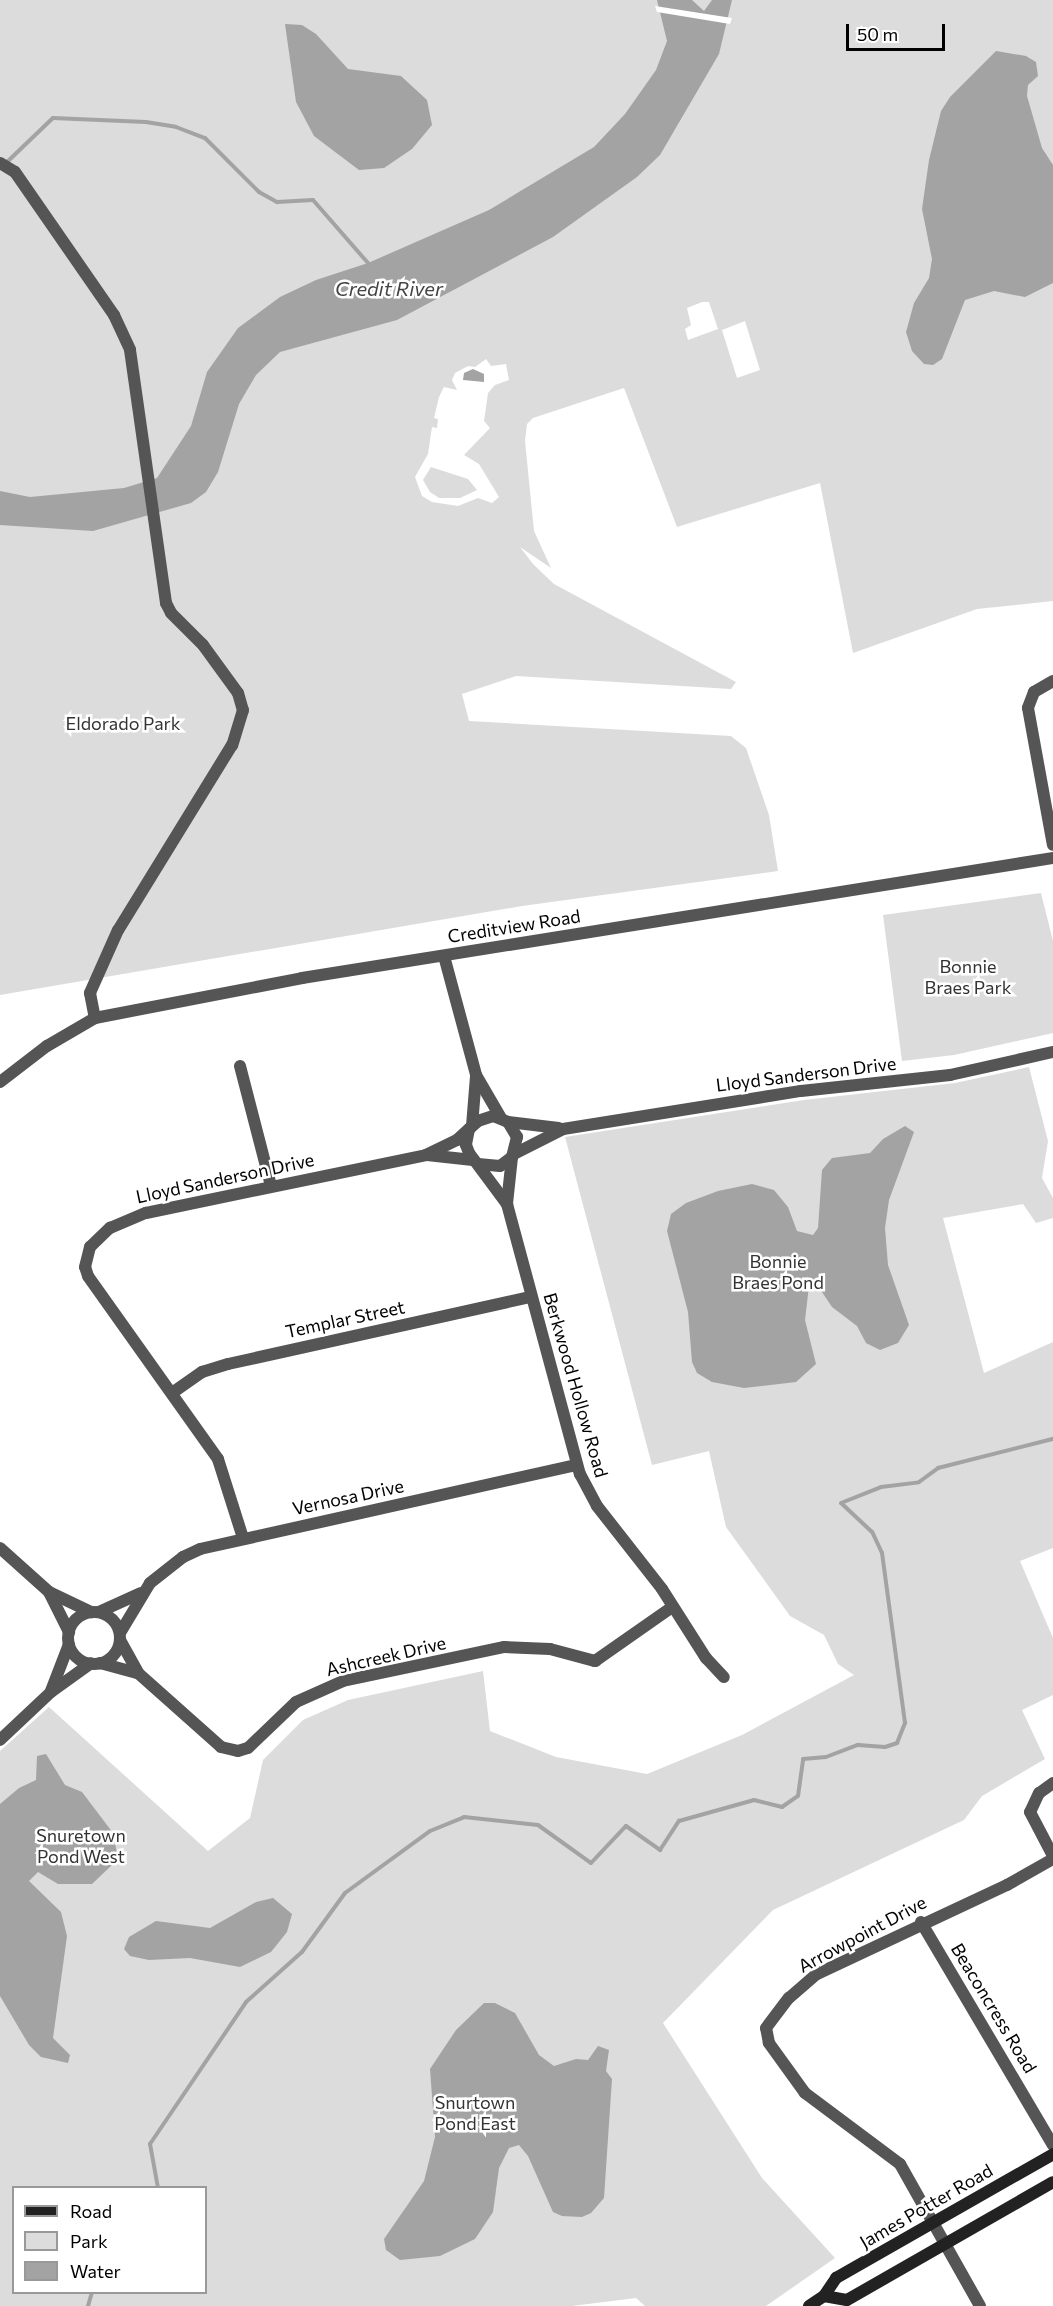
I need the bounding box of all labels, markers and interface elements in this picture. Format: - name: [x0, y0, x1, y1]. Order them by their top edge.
- scale bar: [849, 12, 948, 50]
- text: 50 m: [857, 23, 898, 45]
- water label: Credit River: [335, 276, 443, 300]
- park label: Eldorado Park: [65, 712, 181, 734]
- street label: Creditview Road: [446, 905, 582, 947]
- park label: Bonnie Braes Park: [925, 956, 1011, 998]
- street label: Lloyd Sanderson Drive: [715, 1052, 897, 1096]
- street label: Lloyd Sanderson Drive: [134, 1149, 316, 1207]
- park label: Bonnie Braes Pond: [732, 1251, 824, 1294]
- street label: Berkwood Hollow Road: [539, 1290, 613, 1480]
- street label: Templar Street: [283, 1296, 407, 1342]
- street label: Vernosa Drive: [290, 1475, 406, 1519]
- street label: Ashcreek Drive: [324, 1632, 448, 1680]
- park label: Snuretown Pond West: [36, 1825, 126, 1868]
- street label: Arrowpoint Drive: [794, 1891, 930, 1977]
- street label: Beaconcress Road: [947, 1939, 1041, 2077]
- park label: Snurtown Pond East: [434, 2092, 516, 2134]
- street label: James Potter Road: [856, 2159, 996, 2253]
- legend: [12, 2186, 207, 2294]
- text: Road: [70, 2200, 112, 2222]
- text: Park: [70, 2230, 108, 2252]
- text: Water: [70, 2260, 121, 2282]

